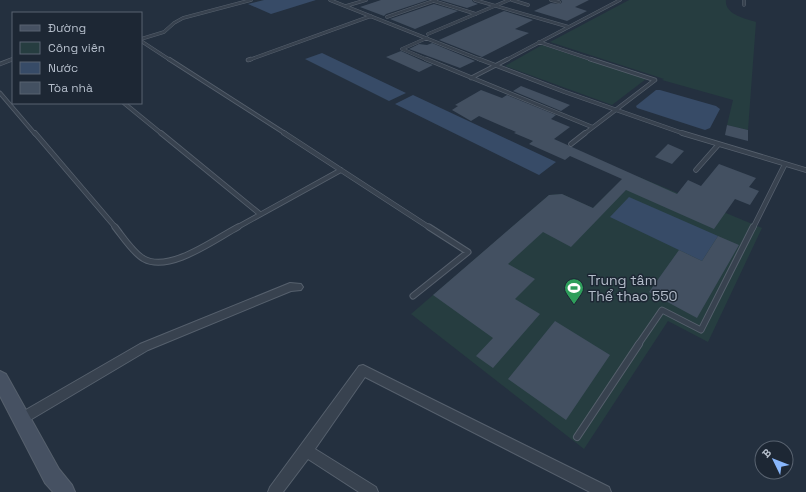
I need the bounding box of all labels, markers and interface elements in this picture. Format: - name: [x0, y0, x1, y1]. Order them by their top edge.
- legend: [12, 12, 142, 104]
- text: Đường: [48, 20, 86, 36]
- text: Công viên: [48, 40, 105, 56]
- text: Nước: [48, 60, 78, 76]
- text: Tòa nhà: [48, 80, 93, 96]
- place label: Trung tâm Thể thao 550: [588, 271, 678, 305]
- sports icon: Trung tâm Thể thao 550: [563, 277, 585, 305]
- north arrow: [754, 440, 794, 480]
- text: B: [759, 446, 774, 461]

